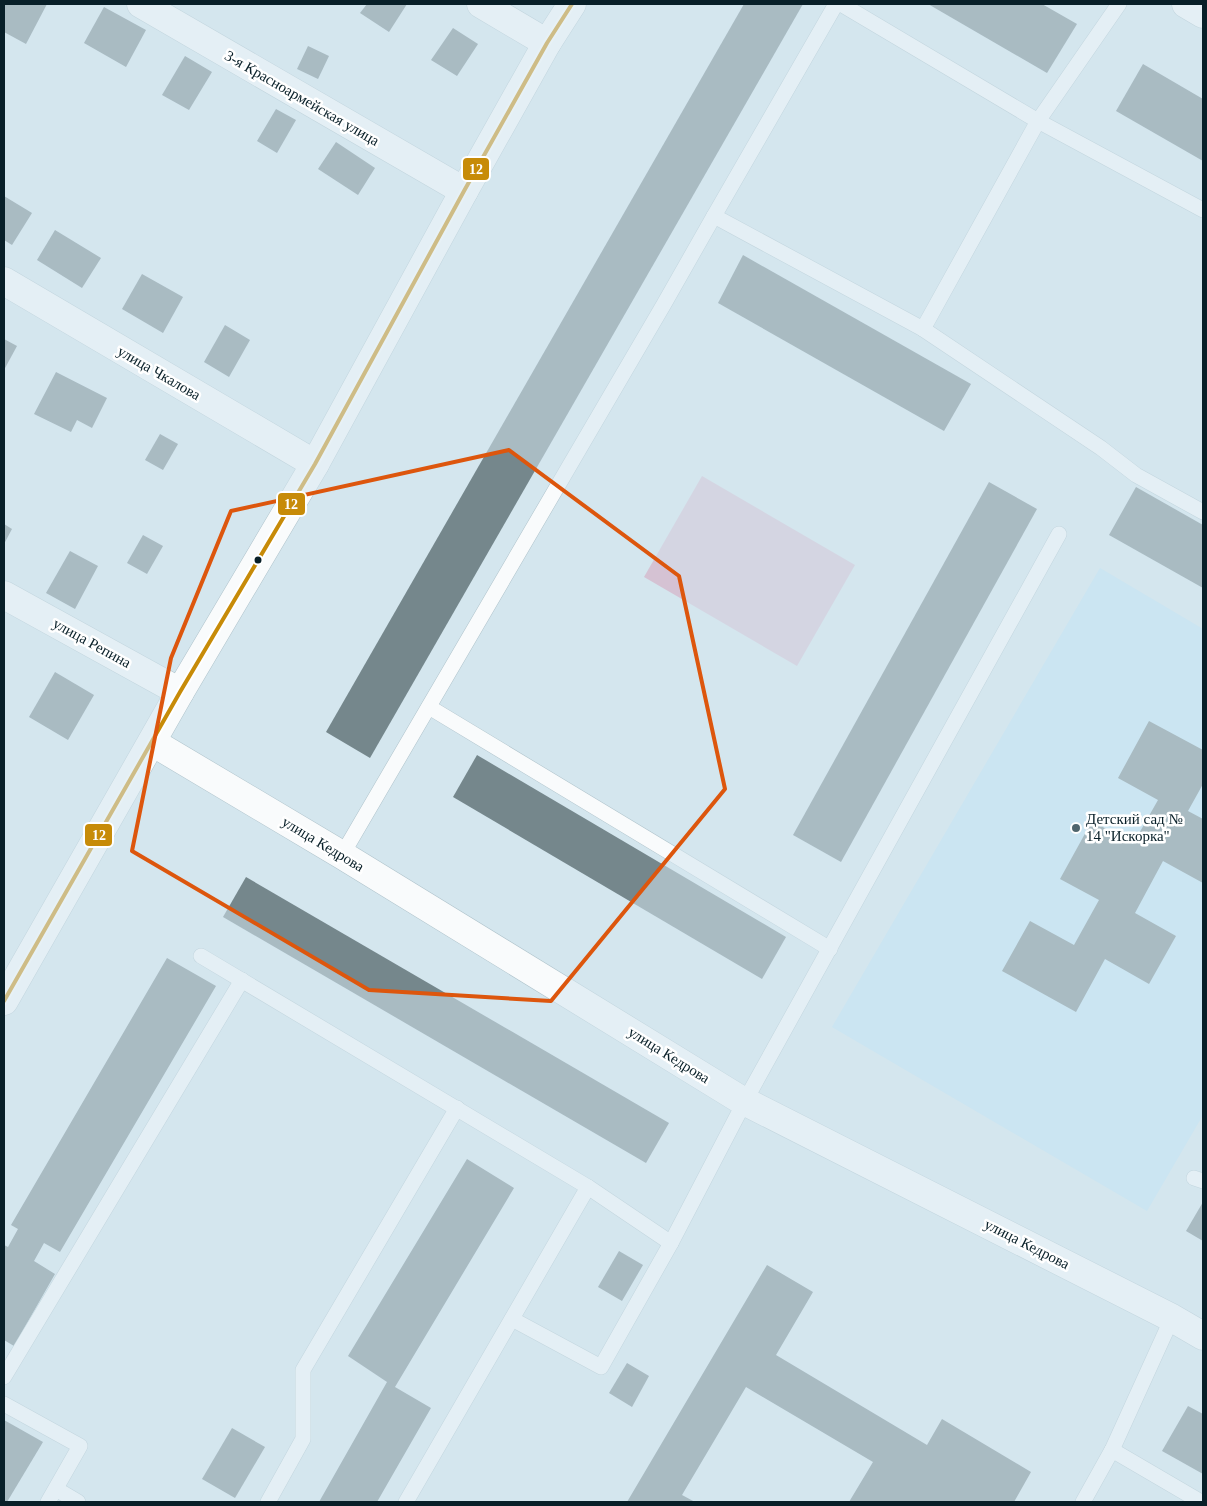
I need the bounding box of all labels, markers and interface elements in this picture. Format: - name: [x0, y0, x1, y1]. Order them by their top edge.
- street label: 3-я Красноармейская улица: [222, 47, 382, 149]
- line badge: 12: [462, 157, 490, 181]
- text: 12: [469, 162, 483, 177]
- street label: улица Чкалова: [115, 343, 204, 403]
- line badge: 12: [277, 492, 306, 516]
- text: 12: [284, 497, 298, 512]
- unlabelled marker: [253, 555, 263, 565]
- street label: улица Репина: [50, 615, 134, 671]
- place label: Детский сад № 14 "Искорка": [1086, 811, 1183, 844]
- street label: улица Кедрова: [279, 813, 367, 875]
- marker: Детский сад № 14 "Искорка": [1070, 822, 1082, 834]
- line badge: 12: [84, 823, 113, 847]
- text: 12: [92, 828, 106, 843]
- street label: улица Кедрова: [625, 1024, 713, 1087]
- street label: улица Кедрова: [982, 1216, 1072, 1272]

